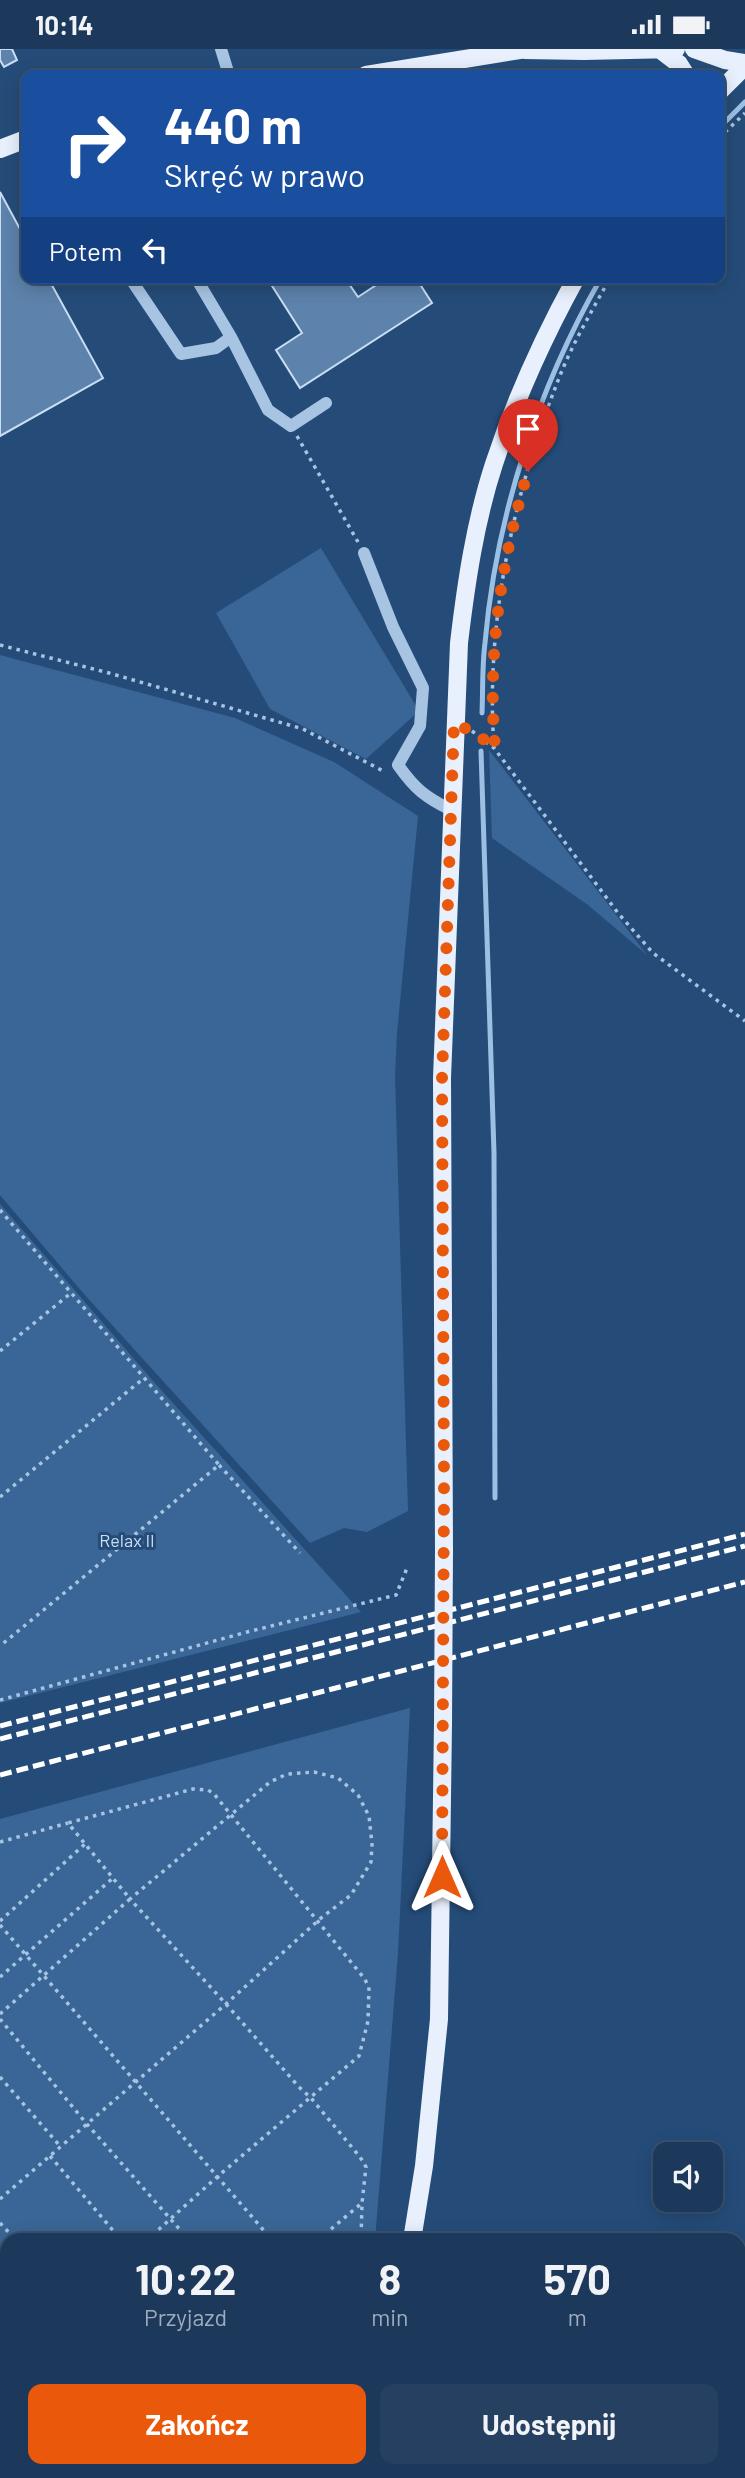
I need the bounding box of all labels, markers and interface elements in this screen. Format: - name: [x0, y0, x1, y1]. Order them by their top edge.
- text: 10:14: [35, 9, 93, 40]
- text: 440 m: [164, 95, 302, 154]
- icon: right: [49, 98, 140, 189]
- text: Skręć w prawo: [164, 155, 365, 193]
- icon: left: [136, 231, 174, 269]
- text: Potem: [49, 235, 122, 266]
- pin: [498, 399, 558, 471]
- icon: arrive: [509, 410, 547, 448]
- park label: Relax II: [99, 1529, 155, 1551]
- position arrow: [405, 1840, 479, 1914]
- map controls: [653, 2142, 723, 2212]
- button: sound: [653, 2142, 723, 2212]
- text: 10:22: [135, 2253, 236, 2303]
- text: 8: [378, 2253, 401, 2303]
- text: 570: [544, 2253, 611, 2303]
- text: Przyjazd: [144, 2303, 227, 2331]
- text: min: [371, 2303, 409, 2331]
- text: m: [568, 2303, 587, 2331]
- button: Zakończ: [28, 2384, 366, 2464]
- button: Udostępnij: [380, 2384, 718, 2464]

